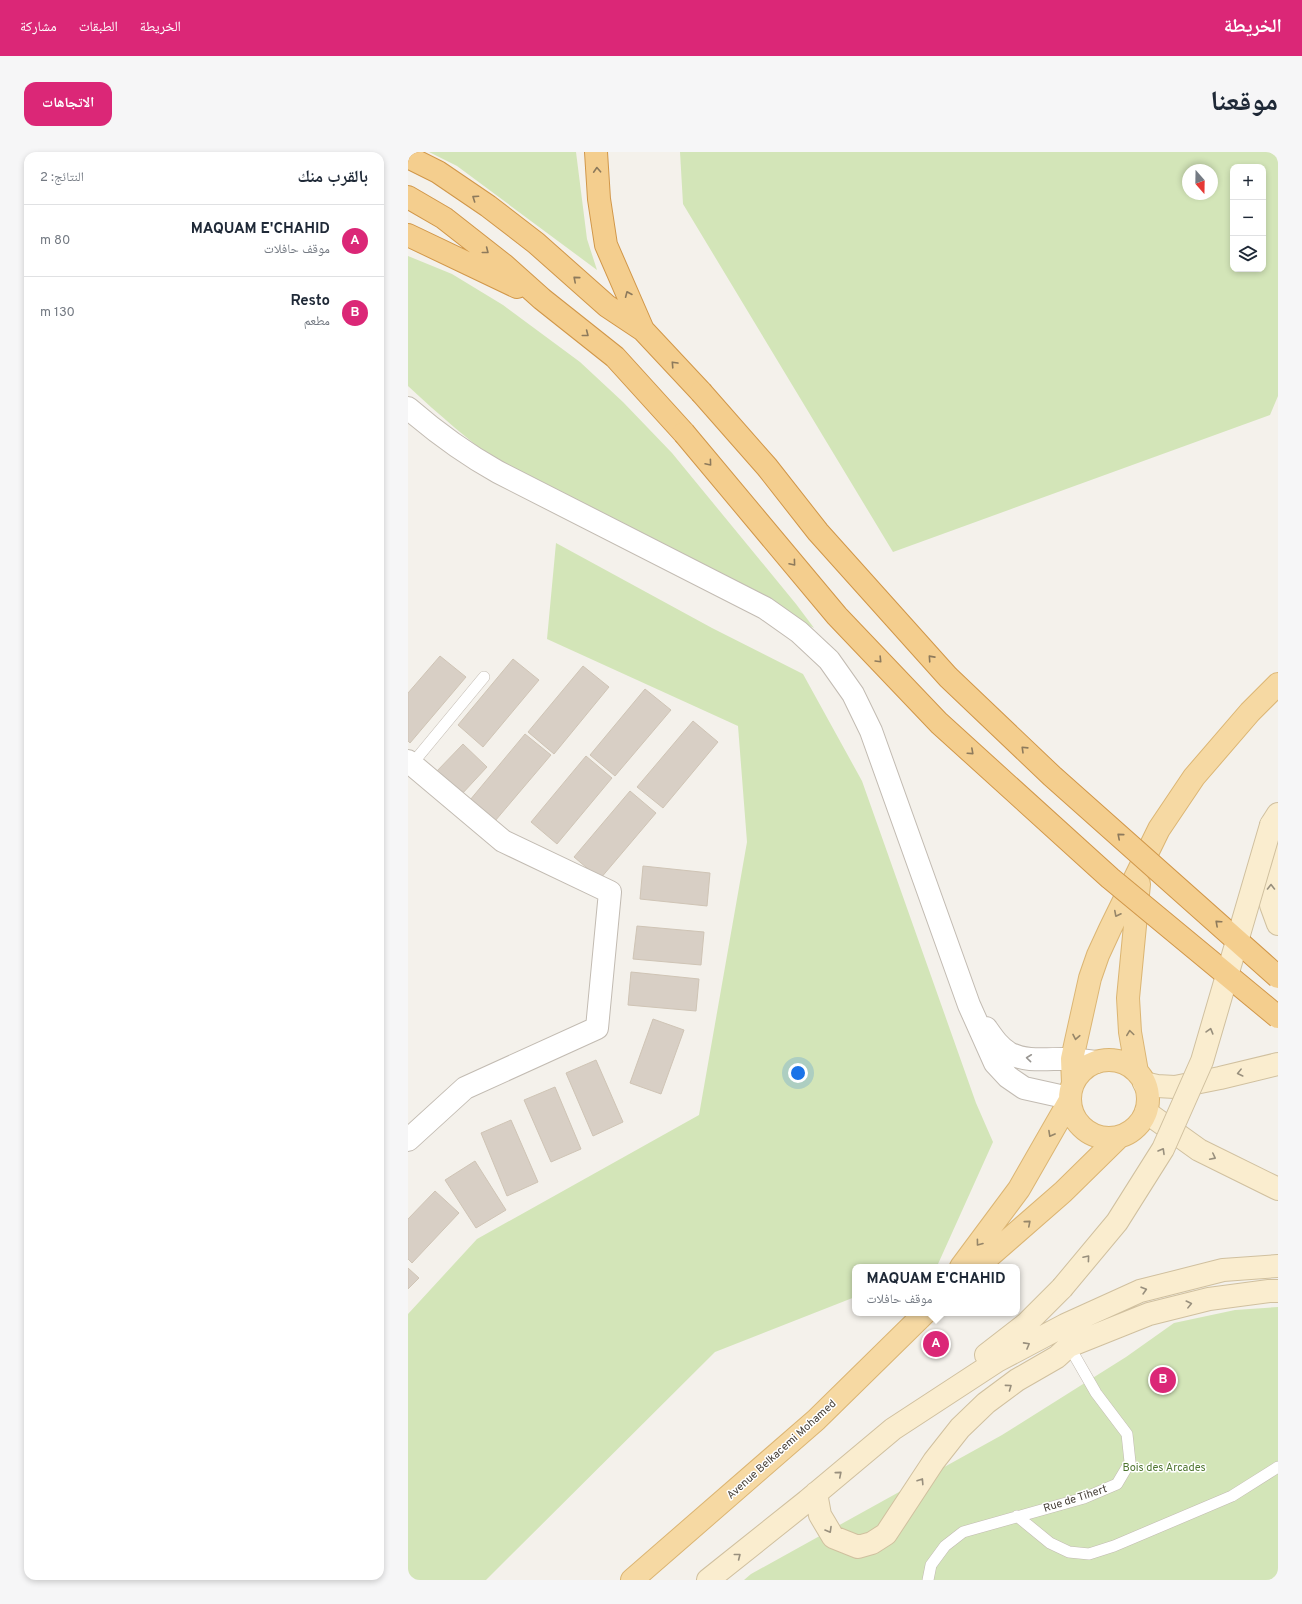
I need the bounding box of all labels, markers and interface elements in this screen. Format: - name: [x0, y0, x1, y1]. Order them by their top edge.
- text: الخريطة: [1224, 15, 1282, 39]
- text: مشاركة: [20, 19, 57, 36]
- text: الطبقات: [79, 19, 118, 36]
- text: الخريطة: [140, 19, 181, 36]
- button: الاتجاهات: [24, 82, 112, 126]
- text: موقعنا: [1210, 85, 1278, 121]
- north arrow: [1182, 164, 1218, 200]
- map controls: [1230, 164, 1266, 272]
- button: +: [1230, 164, 1266, 200]
- text: بالقرب منك: [297, 167, 368, 189]
- one-way arrow: [592, 167, 601, 173]
- text: النتائج: 2: [40, 170, 84, 186]
- one-way arrow: [472, 195, 479, 202]
- button: −: [1230, 200, 1266, 236]
- text: MAQUAM E'CHAHID: [191, 220, 330, 239]
- text: 80 m: [40, 233, 70, 249]
- text: A: [350, 233, 360, 249]
- button: layers: [1230, 236, 1266, 272]
- text: موقف حافلات: [264, 242, 330, 258]
- one-way arrow: [481, 246, 488, 253]
- one-way arrow: [574, 277, 581, 284]
- one-way arrow: [625, 291, 633, 298]
- text: Resto: [290, 292, 330, 311]
- text: 130 m: [40, 305, 75, 321]
- text: B: [351, 305, 360, 321]
- text: مطعم: [304, 314, 330, 330]
- one-way arrow: [581, 329, 588, 336]
- one-way arrow: [672, 361, 679, 368]
- one-way arrow: [705, 459, 712, 466]
- one-way arrow: [788, 558, 795, 566]
- one-way arrow: [874, 655, 882, 663]
- one-way arrow: [929, 655, 936, 663]
- one-way arrow: [1021, 746, 1029, 754]
- one-way arrow: [966, 747, 974, 755]
- one-way arrow: [1118, 834, 1125, 841]
- one-way arrow: [1267, 884, 1275, 890]
- one-way arrow: [1114, 910, 1122, 918]
- one-way arrow: [1215, 920, 1223, 927]
- one-way arrow: [1205, 1028, 1214, 1035]
- one-way arrow: [1126, 1030, 1135, 1036]
- one-way arrow: [1073, 1034, 1081, 1040]
- one-way arrow: [1026, 1054, 1032, 1063]
- your location: [788, 1063, 808, 1083]
- one-way arrow: [1237, 1068, 1244, 1077]
- one-way arrow: [1048, 1130, 1055, 1137]
- one-way arrow: [1157, 1148, 1164, 1155]
- one-way arrow: [1209, 1152, 1217, 1160]
- one-way arrow: [1023, 1221, 1031, 1228]
- one-way arrow: [977, 1238, 984, 1245]
- one-way arrow: [1083, 1255, 1090, 1262]
- popup: [852, 1264, 1020, 1316]
- text: MAQUAM E'CHAHID: [866, 1270, 1006, 1289]
- one-way arrow: [1140, 1286, 1147, 1295]
- text: موقف حافلات: [866, 1292, 933, 1308]
- one-way arrow: [1185, 1300, 1192, 1309]
- pin: A: [923, 1329, 949, 1359]
- one-way arrow: [1022, 1343, 1030, 1350]
- pin: B: [1150, 1365, 1176, 1395]
- one-way arrow: [1004, 1385, 1011, 1392]
- street label: Avenue Belkacemi Mohamed: [724, 1397, 839, 1503]
- park label: Bois des Arcades: [1122, 1461, 1206, 1475]
- one-way arrow: [834, 1471, 842, 1478]
- one-way arrow: [916, 1478, 924, 1485]
- street label: Rue de Tihert: [1042, 1482, 1109, 1516]
- one-way arrow: [824, 1526, 831, 1533]
- one-way arrow: [734, 1553, 741, 1560]

